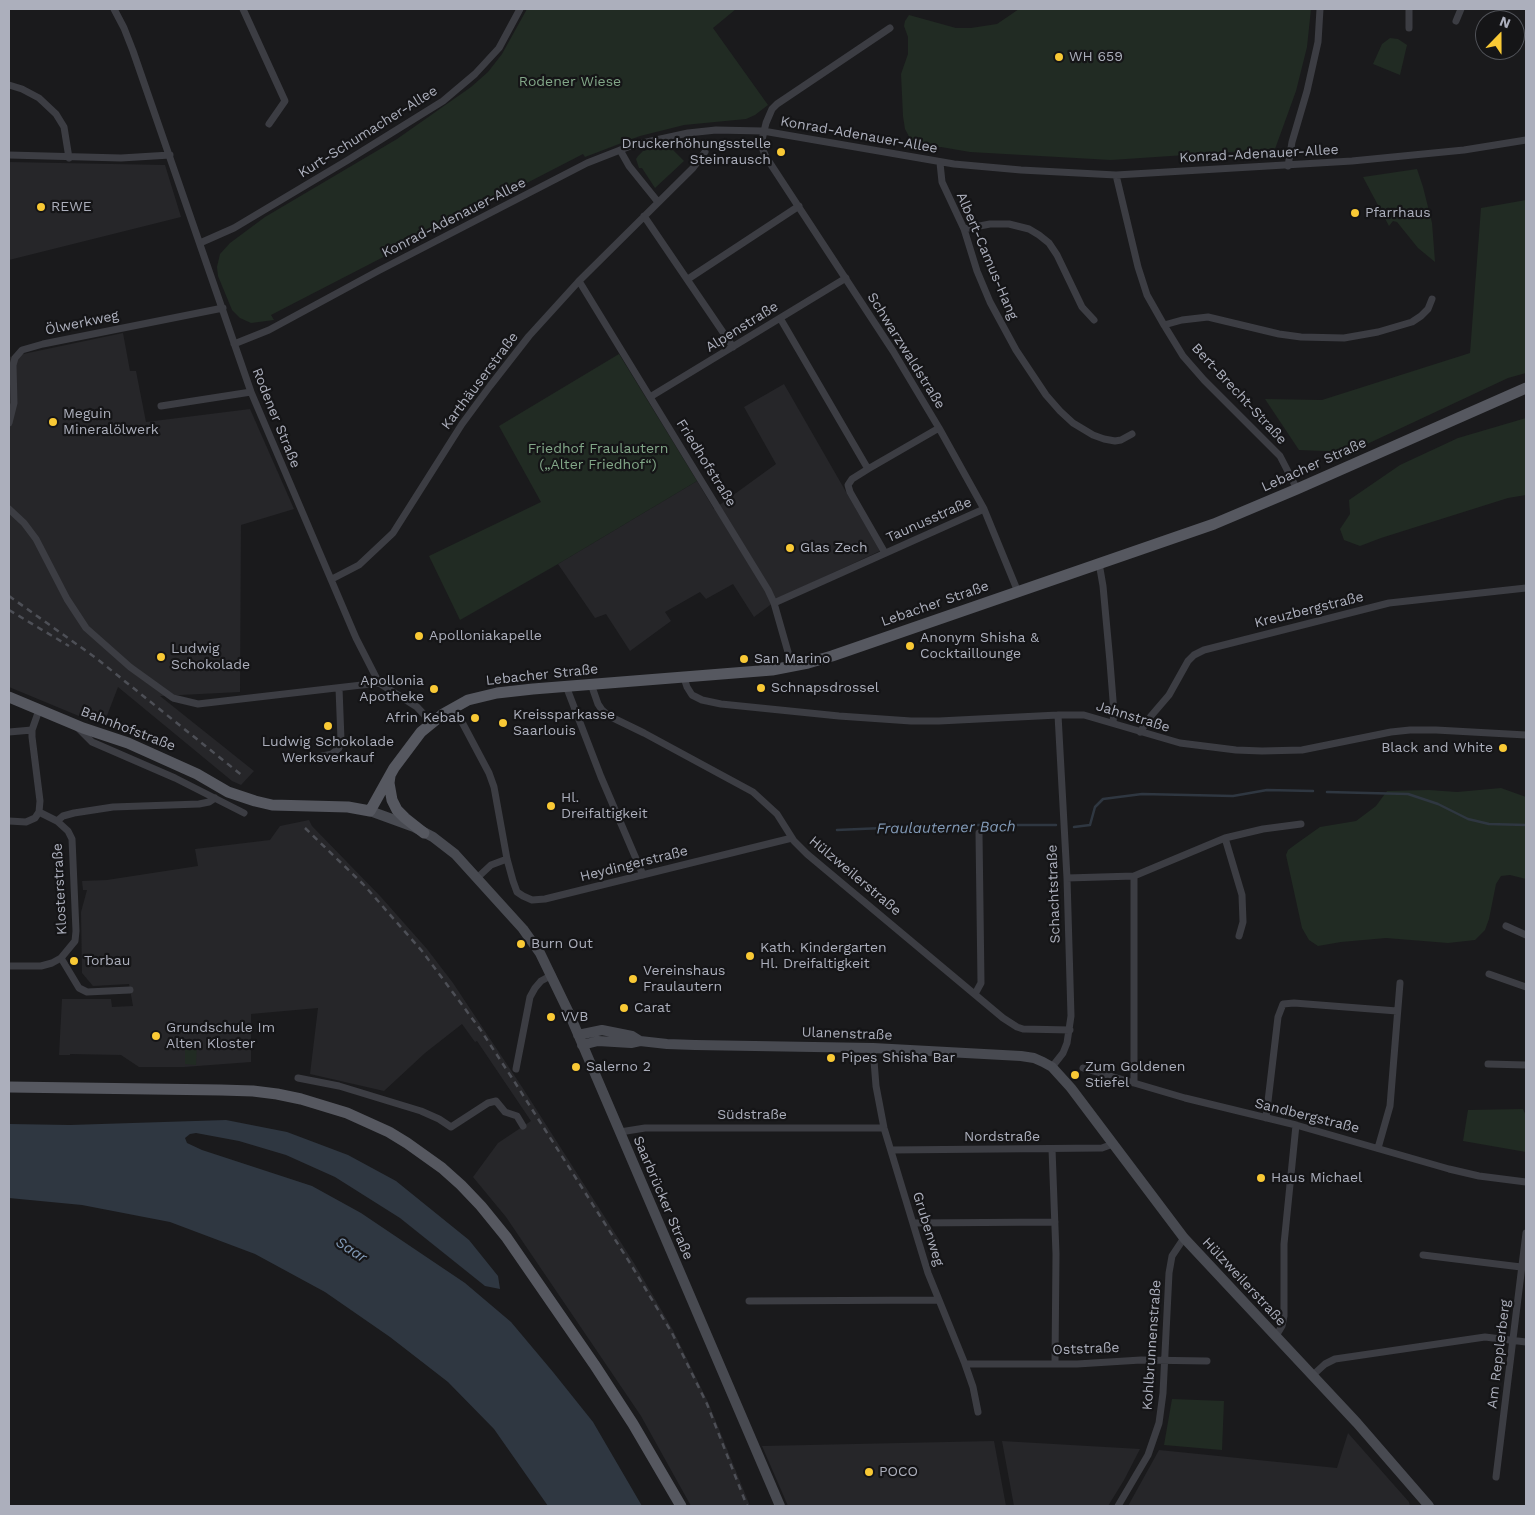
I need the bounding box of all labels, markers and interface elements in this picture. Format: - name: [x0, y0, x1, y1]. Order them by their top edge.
- north arrow: [1475, 10, 1525, 60]
- text: N: [1497, 13, 1513, 31]
- place label: WH 659: [1069, 49, 1123, 65]
- marker: WH 659: [1053, 51, 1065, 63]
- park label: Rodener Wiese: [519, 74, 621, 90]
- street label: Kurt-Schumacher-Allee: [295, 82, 441, 182]
- street label: Konrad-Adenauer-Allee: [779, 113, 939, 157]
- place label: Druckerhöhungsstelle Steinrausch: [621, 136, 771, 168]
- street label: Konrad-Adenauer-Allee: [1179, 141, 1339, 167]
- marker: Druckerhöhungsstelle Steinrausch: [775, 146, 787, 158]
- street label: Konrad-Adenauer-Allee: [379, 174, 529, 262]
- street label: Albert-Camus-Hang: [953, 190, 1021, 322]
- place label: REWE: [51, 199, 92, 215]
- marker: REWE: [35, 201, 47, 213]
- place label: Pfarrhaus: [1365, 205, 1431, 221]
- marker: Pfarrhaus: [1349, 207, 1361, 219]
- street label: Schwarzwaldstraße: [863, 290, 949, 412]
- street label: Alpenstraße: [703, 298, 781, 356]
- street label: Ölwerkweg: [44, 307, 120, 339]
- street label: Karthäuserstraße: [438, 329, 522, 433]
- street label: Bert-Brecht-Straße: [1188, 340, 1290, 448]
- street label: Rodener Straße: [248, 365, 304, 471]
- place label: Meguin Mineralölwerk: [63, 406, 159, 438]
- marker: Meguin Mineralölwerk: [47, 416, 59, 428]
- street label: Friedhofstraße: [672, 416, 740, 510]
- street label: Lebacher Straße: [1259, 434, 1369, 496]
- park label: Friedhof Fraulautern („Alter Friedhof“): [528, 441, 668, 474]
- street label: Taunusstraße: [884, 494, 974, 546]
- place label: Glas Zech: [800, 540, 868, 556]
- marker: Glas Zech: [784, 542, 796, 554]
- street label: Lebacher Straße: [879, 578, 991, 630]
- street label: Kreuzbergstraße: [1253, 588, 1365, 632]
- place label: Apolloniakapelle: [429, 628, 542, 644]
- marker: Apolloniakapelle: [413, 630, 425, 642]
- place label: Anonym Shisha & Cocktaillounge: [920, 630, 1039, 662]
- marker: Anonym Shisha & Cocktaillounge: [904, 640, 916, 652]
- place label: Ludwig Schokolade: [171, 641, 250, 674]
- marker: Ludwig Schokolade: [155, 651, 167, 663]
- place label: San Marino: [754, 651, 830, 667]
- marker: San Marino: [738, 653, 750, 665]
- street label: Lebacher Straße: [485, 661, 599, 689]
- place label: Apollonia Apotheke: [359, 673, 424, 706]
- place label: Schnapsdrossel: [771, 680, 879, 696]
- marker: Schnapsdrossel: [755, 682, 767, 694]
- marker: Apollonia Apotheke: [428, 683, 440, 695]
- street label: Jahnstraße: [1094, 698, 1172, 736]
- street label: Bahnhofstraße: [78, 703, 178, 755]
- place label: Kreissparkasse Saarlouis: [513, 707, 615, 740]
- place label: Afrin Kebab: [386, 710, 465, 726]
- marker: Afrin Kebab: [469, 712, 481, 724]
- marker: Kreissparkasse Saarlouis: [497, 717, 509, 729]
- marker: Ludwig Schokolade Werksverkauf: [322, 720, 334, 732]
- place label: Ludwig Schokolade Werksverkauf: [262, 734, 394, 766]
- place label: Black and White: [1381, 740, 1493, 756]
- marker: Black and White: [1497, 742, 1509, 754]
- place label: Hl. Dreifaltigkeit: [561, 790, 648, 822]
- marker: Hl. Dreifaltigkeit: [545, 800, 557, 812]
- water label: Fraulauterner Bach: [876, 818, 1016, 838]
- street label: Hülzweilerstraße: [806, 833, 904, 919]
- street label: Heydingerstraße: [578, 842, 690, 886]
- street label: Klosterstraße: [49, 843, 71, 935]
- street label: Schachtstraße: [1044, 844, 1064, 944]
- place label: Burn Out: [531, 936, 593, 952]
- marker: Burn Out: [515, 938, 527, 950]
- place label: Kath. Kindergarten Hl. Dreifaltigkeit: [760, 940, 887, 972]
- marker: Kath. Kindergarten Hl. Dreifaltigkeit: [744, 950, 756, 962]
- place label: Torbau: [84, 953, 130, 969]
- marker: Torbau: [68, 955, 80, 967]
- place label: Vereinshaus Fraulautern: [643, 963, 725, 996]
- marker: Vereinshaus Fraulautern: [627, 973, 639, 985]
- place label: Carat: [634, 1000, 671, 1016]
- marker: Carat: [618, 1002, 630, 1014]
- place label: VVB: [561, 1009, 588, 1025]
- marker: VVB: [545, 1011, 557, 1023]
- place label: Grundschule Im Alten Kloster: [166, 1020, 275, 1052]
- street label: Ulanenstraße: [801, 1024, 893, 1044]
- marker: Grundschule Im Alten Kloster: [150, 1030, 162, 1042]
- place label: Pipes Shisha Bar: [841, 1050, 955, 1066]
- marker: Pipes Shisha Bar: [825, 1052, 837, 1064]
- place label: Salerno 2: [586, 1059, 651, 1075]
- place label: Zum Goldenen Stiefel: [1085, 1059, 1185, 1092]
- marker: Salerno 2: [570, 1061, 582, 1073]
- marker: Zum Goldenen Stiefel: [1069, 1069, 1081, 1081]
- street label: Sandbergstraße: [1253, 1095, 1361, 1137]
- street label: Südstraße: [717, 1107, 787, 1123]
- street label: Nordstraße: [964, 1129, 1040, 1145]
- street label: Saarbrücker Straße: [629, 1134, 697, 1262]
- place label: Haus Michael: [1271, 1170, 1362, 1186]
- marker: Haus Michael: [1255, 1172, 1267, 1184]
- street label: Grubenweg: [909, 1190, 947, 1268]
- water label: Saar: [332, 1233, 370, 1267]
- street label: Hülzweilerstraße: [1199, 1234, 1289, 1330]
- street label: Kohlbrunnenstraße: [1139, 1279, 1165, 1411]
- street label: Am Repplerberg: [1484, 1298, 1514, 1410]
- street label: Oststraße: [1052, 1339, 1120, 1359]
- place label: POCO: [879, 1464, 918, 1480]
- marker: POCO: [863, 1466, 875, 1478]

